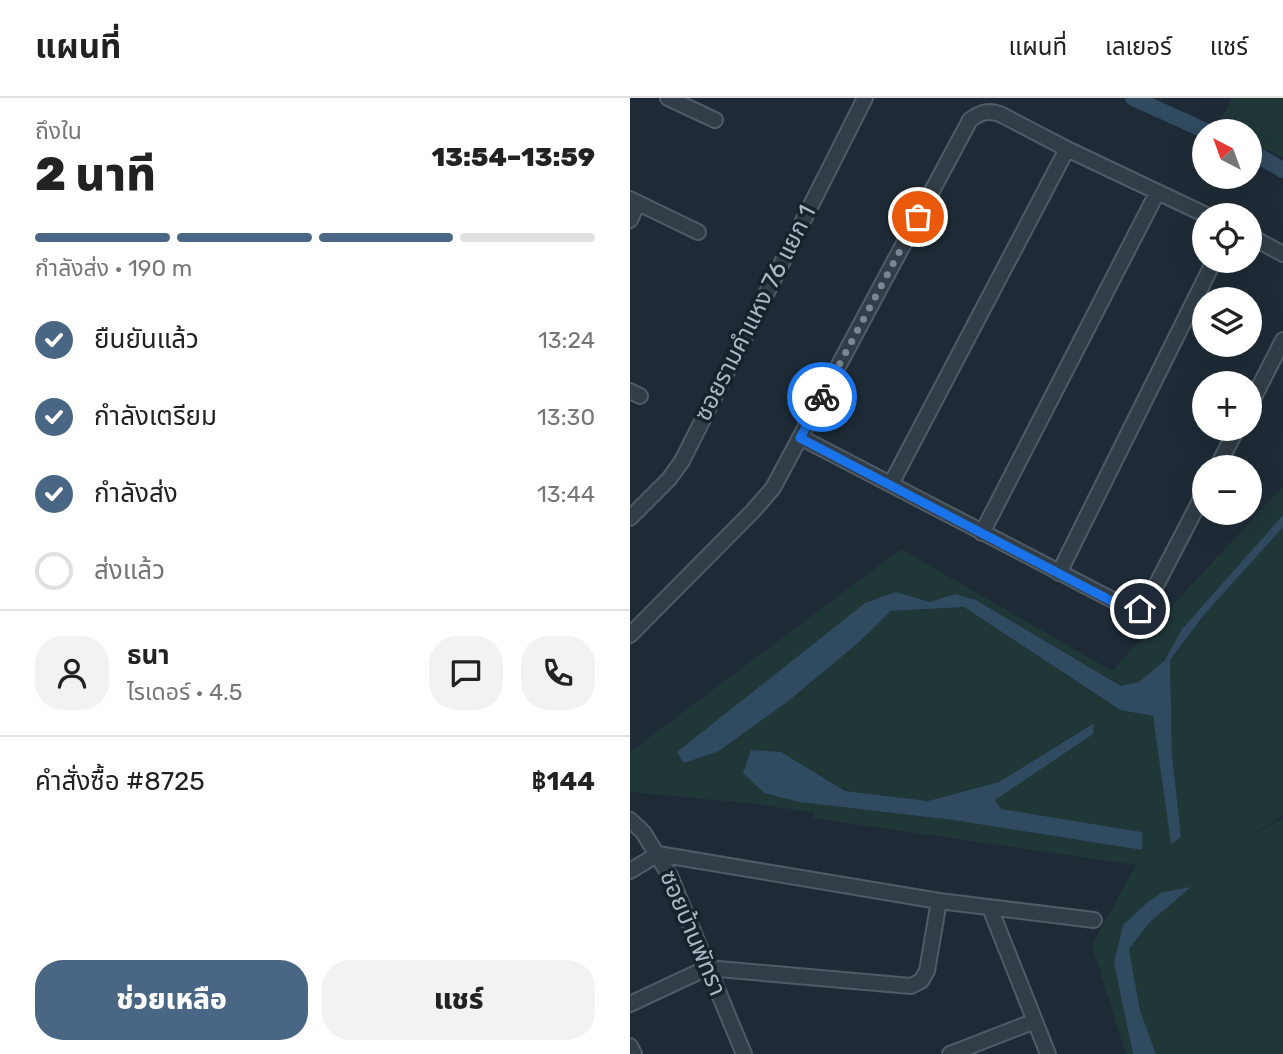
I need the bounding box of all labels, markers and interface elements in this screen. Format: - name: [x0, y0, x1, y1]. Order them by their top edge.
- text: แผนที่: [35, 27, 121, 66]
- text: แผนที่: [1009, 33, 1067, 61]
- text: เลเยอร์: [1105, 33, 1172, 61]
- text: แชร์: [1210, 33, 1248, 61]
- text: ถึงใน: [35, 117, 82, 145]
- north arrow: [1192, 119, 1262, 189]
- map controls: [1192, 119, 1262, 525]
- text: 13:54–13:59: [432, 142, 595, 173]
- text: 2 นาที: [35, 147, 156, 202]
- pin: [888, 187, 948, 247]
- icon: bag: [899, 198, 937, 236]
- street label: ซอยรามคำแหง 76 แยก 1: [688, 201, 822, 425]
- button: locate: [1192, 203, 1262, 273]
- text: กำลังส่ง · 190 m: [35, 254, 192, 282]
- button: layers: [1192, 287, 1262, 357]
- icon: check: [35, 321, 73, 359]
- text: ยืนยันแล้ว: [94, 324, 199, 355]
- text: 13:24: [538, 326, 595, 354]
- courier: [787, 362, 857, 432]
- button: +: [1192, 371, 1262, 441]
- icon: bike: [803, 378, 841, 416]
- icon: check: [35, 398, 73, 436]
- text: กำลังเตรียม: [94, 401, 217, 432]
- text: 13:30: [537, 403, 595, 431]
- button: −: [1192, 455, 1262, 525]
- icon: check: [35, 475, 73, 513]
- text: กำลังส่ง: [94, 478, 178, 509]
- text: 13:44: [537, 480, 595, 508]
- text: ส่งแล้ว: [94, 555, 165, 586]
- pin: [1110, 579, 1170, 639]
- icon: home: [1121, 590, 1159, 628]
- button: person: [35, 636, 109, 710]
- button: chat: [429, 636, 503, 710]
- button: phone: [521, 636, 595, 710]
- text: ธนา: [127, 640, 170, 671]
- text: ไรเดอร์ · 4.5: [127, 678, 242, 706]
- text: คำสั่งซื้อ #8725: [35, 766, 205, 797]
- text: ฿144: [531, 766, 595, 797]
- street label: ซอยบ้านพัทรา: [654, 866, 732, 1000]
- button: ช่วยเหลือ: [35, 960, 308, 1040]
- button: แชร์: [322, 960, 595, 1040]

